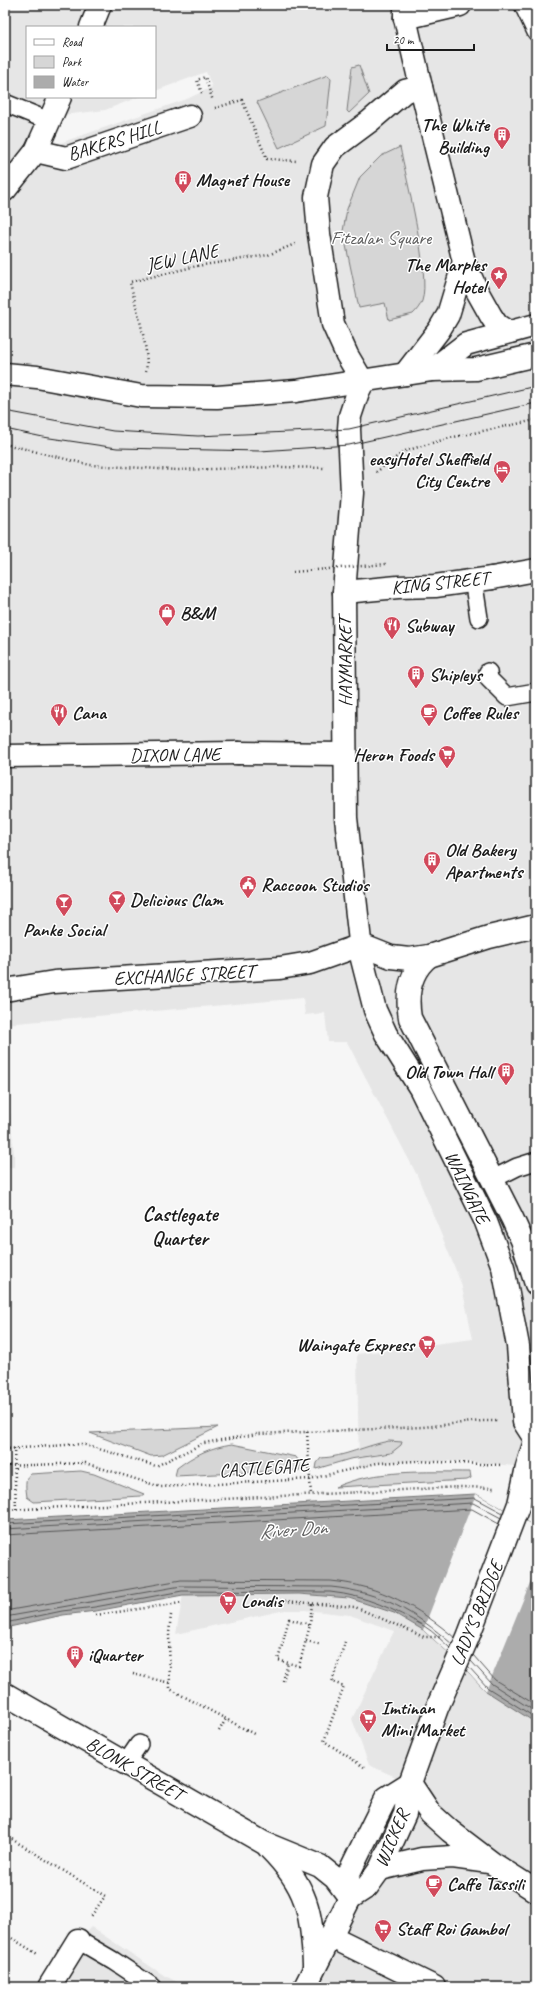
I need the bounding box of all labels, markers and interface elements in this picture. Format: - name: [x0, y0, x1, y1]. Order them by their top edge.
- legend: [26, 26, 156, 98]
- scale bar: [387, 26, 474, 52]
- text: 20 m: [393, 32, 415, 48]
- text: Road: [62, 34, 84, 50]
- text: Park: [62, 54, 83, 70]
- text: Water: [62, 74, 90, 90]
- place label: The White Building: [421, 113, 491, 159]
- street label: BAKERS HILL: [65, 115, 165, 167]
- building icon: The White Building: [492, 125, 512, 150]
- place label: Magnet House: [196, 168, 291, 192]
- building icon: Magnet House: [173, 169, 193, 194]
- park label: Fitzalan Square: [331, 226, 433, 250]
- street label: JEW LANE: [143, 238, 223, 278]
- place label: The Marples Hotel: [405, 253, 490, 299]
- place icon: The Marples Hotel: [489, 265, 509, 290]
- place label: easyHotel Sheffield City Centre: [369, 447, 492, 493]
- hotel icon: easyHotel Sheffield City Centre: [492, 459, 512, 484]
- street label: KING STREET: [390, 565, 494, 600]
- place label: B&M: [180, 601, 217, 625]
- shop icon: B&M: [157, 602, 177, 627]
- street label: HAYMARKET: [333, 612, 357, 707]
- place label: Subway: [405, 614, 456, 638]
- restaurant icon: Subway: [382, 615, 402, 640]
- place label: Shipleys: [429, 663, 484, 687]
- building icon: Shipleys: [406, 664, 426, 689]
- place label: Cana: [72, 701, 107, 725]
- place label: Coffee Rules: [442, 701, 520, 725]
- restaurant icon: Cana: [49, 702, 69, 727]
- cafe icon: Coffee Rules: [419, 702, 439, 727]
- street label: DIXON LANE: [130, 742, 223, 768]
- place label: Heron Foods: [353, 743, 436, 767]
- supermarket icon: Heron Foods: [437, 744, 457, 769]
- place label: Old Bakery Apartments: [445, 838, 525, 884]
- building icon: Old Bakery Apartments: [422, 850, 442, 875]
- place label: Raccoon Studios: [261, 873, 371, 897]
- public building icon: Raccoon Studios: [238, 874, 258, 899]
- place label: Delicious Clam: [130, 888, 224, 912]
- bar icon: Delicious Clam: [107, 889, 127, 914]
- bar icon: Panke Social: [54, 892, 74, 917]
- place label: Panke Social: [23, 918, 109, 942]
- street label: EXCHANGE STREET: [113, 959, 260, 991]
- place label: Old Town Hall: [405, 1060, 497, 1084]
- building icon: Old Town Hall: [496, 1061, 516, 1086]
- street label: WAINGATE: [439, 1147, 496, 1230]
- district label: Castlegate Quarter: [143, 1201, 219, 1251]
- place label: Waingate Express: [297, 1333, 416, 1357]
- supermarket icon: Waingate Express: [417, 1334, 437, 1359]
- street label: CASTLEGATE: [218, 1453, 313, 1483]
- water label: River Don: [259, 1515, 330, 1544]
- street label: LADY'S BRIDGE: [445, 1555, 510, 1669]
- place label: Londis: [241, 1589, 285, 1613]
- supermarket icon: Londis: [218, 1590, 238, 1615]
- place label: iQuarter: [88, 1643, 145, 1667]
- building icon: iQuarter: [65, 1644, 85, 1669]
- place label: Imtinan Mini Market: [381, 1696, 466, 1742]
- supermarket icon: Imtinan Mini Market: [358, 1708, 378, 1733]
- street label: BLONK STREET: [82, 1731, 192, 1809]
- street label: WICKER: [369, 1803, 416, 1871]
- place label: Caffe Tassili: [447, 1872, 526, 1896]
- cafe icon: Caffe Tassili: [424, 1873, 444, 1898]
- place label: Staff Roi Gambol: [396, 1917, 511, 1941]
- supermarket icon: Staff Roi Gambol: [373, 1918, 393, 1943]

